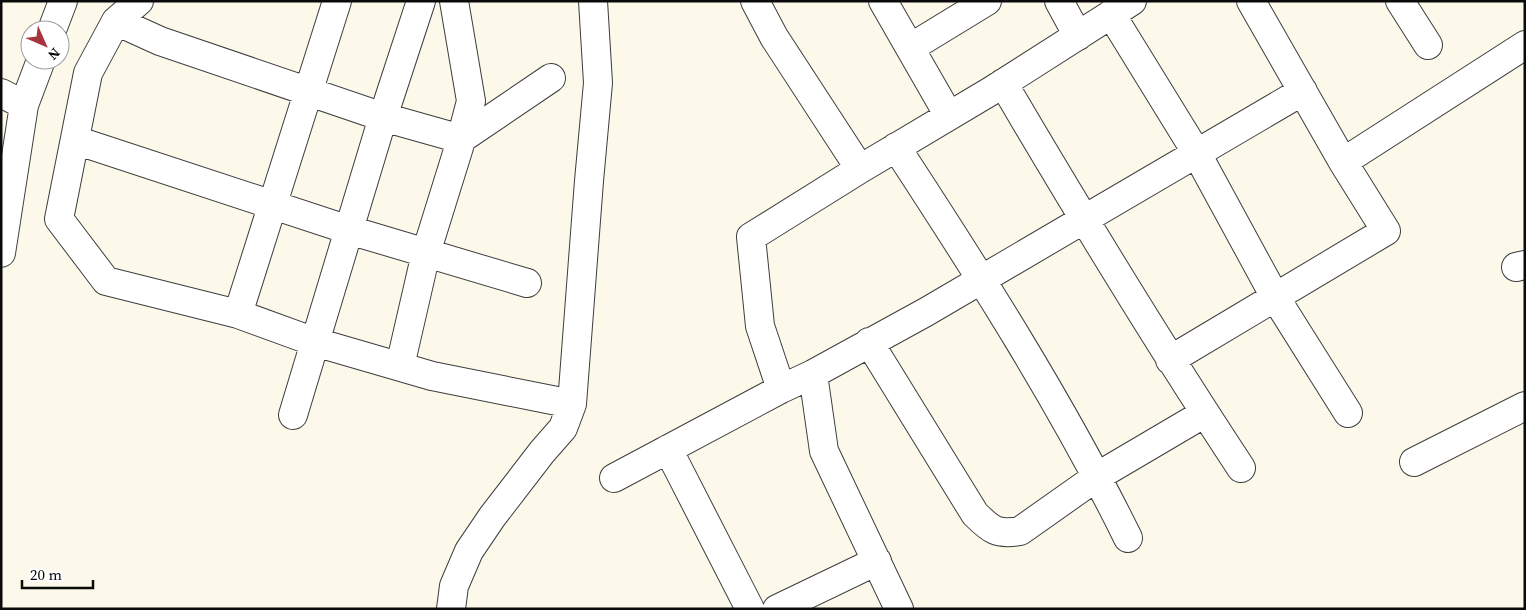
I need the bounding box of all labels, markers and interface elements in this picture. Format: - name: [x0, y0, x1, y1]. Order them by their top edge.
- north arrow: [20, 20, 70, 70]
- text: N: [44, 44, 65, 65]
- scale bar: [22, 558, 94, 590]
- text: 20 m: [30, 564, 62, 585]

